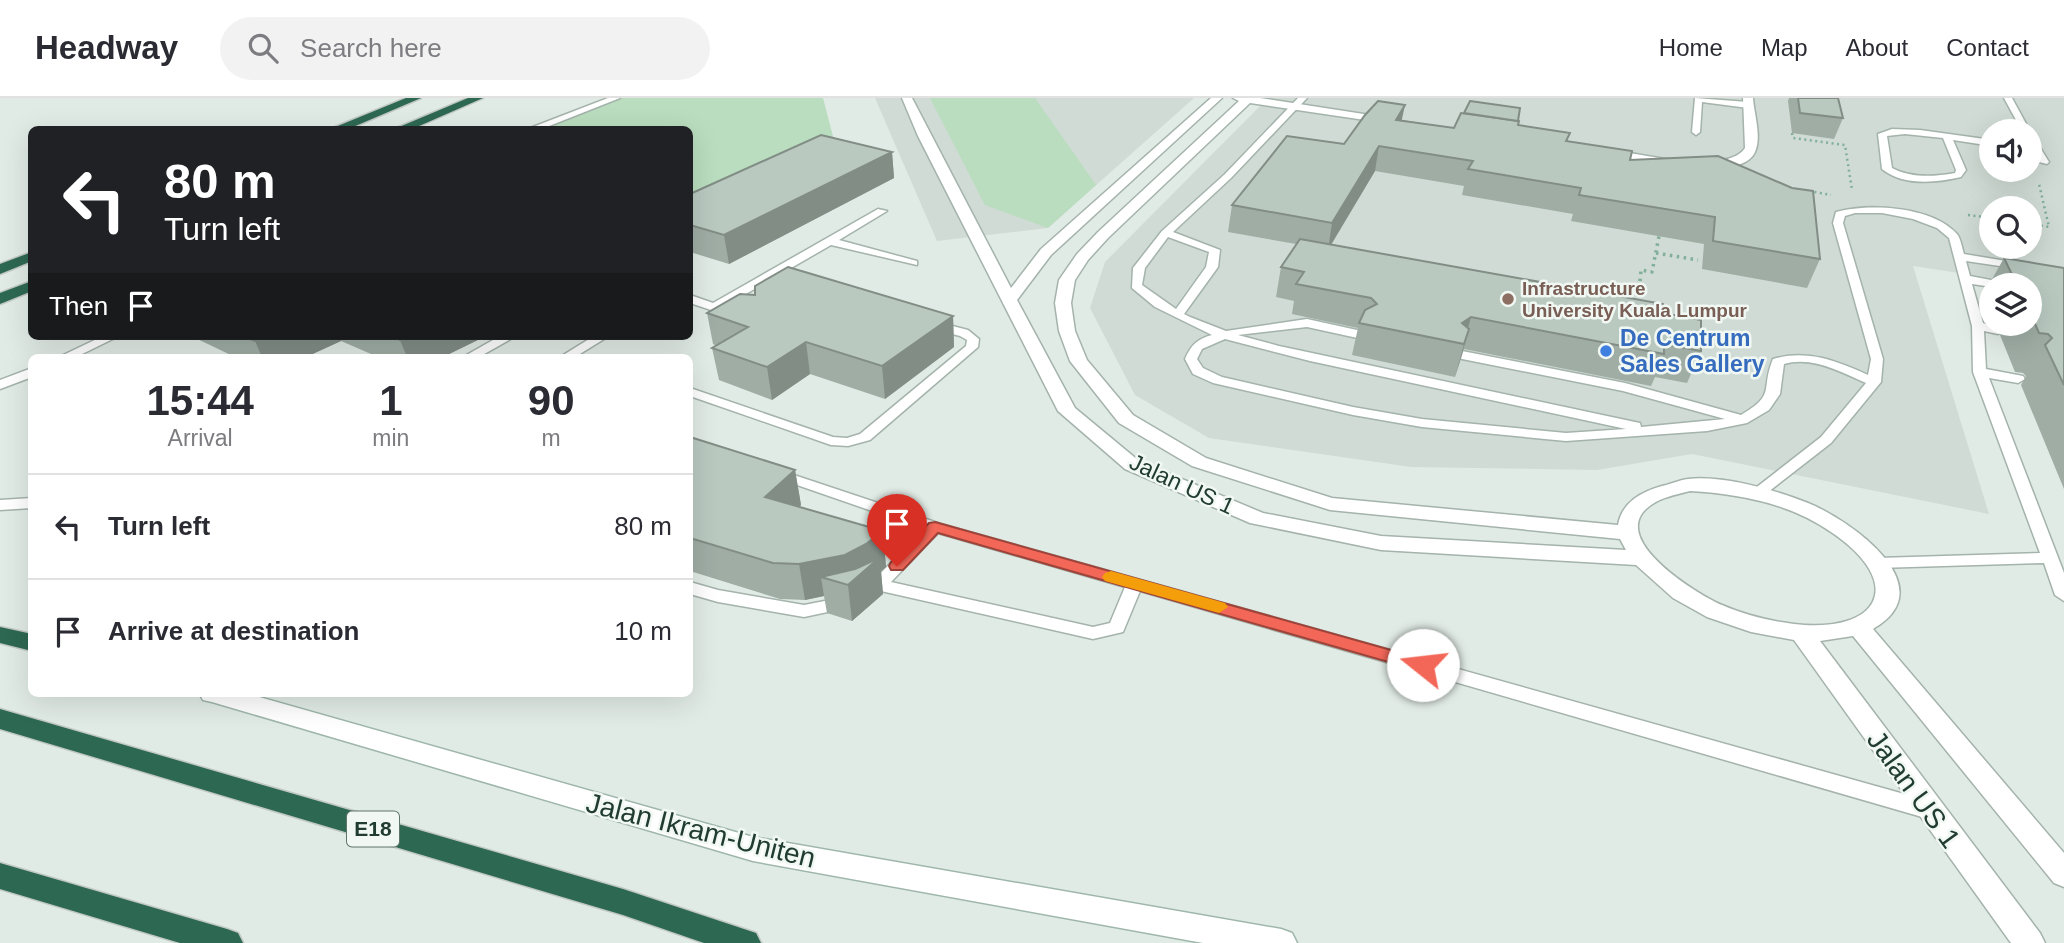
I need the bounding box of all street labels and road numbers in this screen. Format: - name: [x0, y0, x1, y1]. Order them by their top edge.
- street label: Jalan US 1: [1126, 448, 1238, 520]
- street label: Jalan US 1: [1861, 725, 1966, 854]
- street label: Jalan Ikram-Uniten: [583, 787, 819, 874]
- road number: E18: [347, 812, 399, 846]

